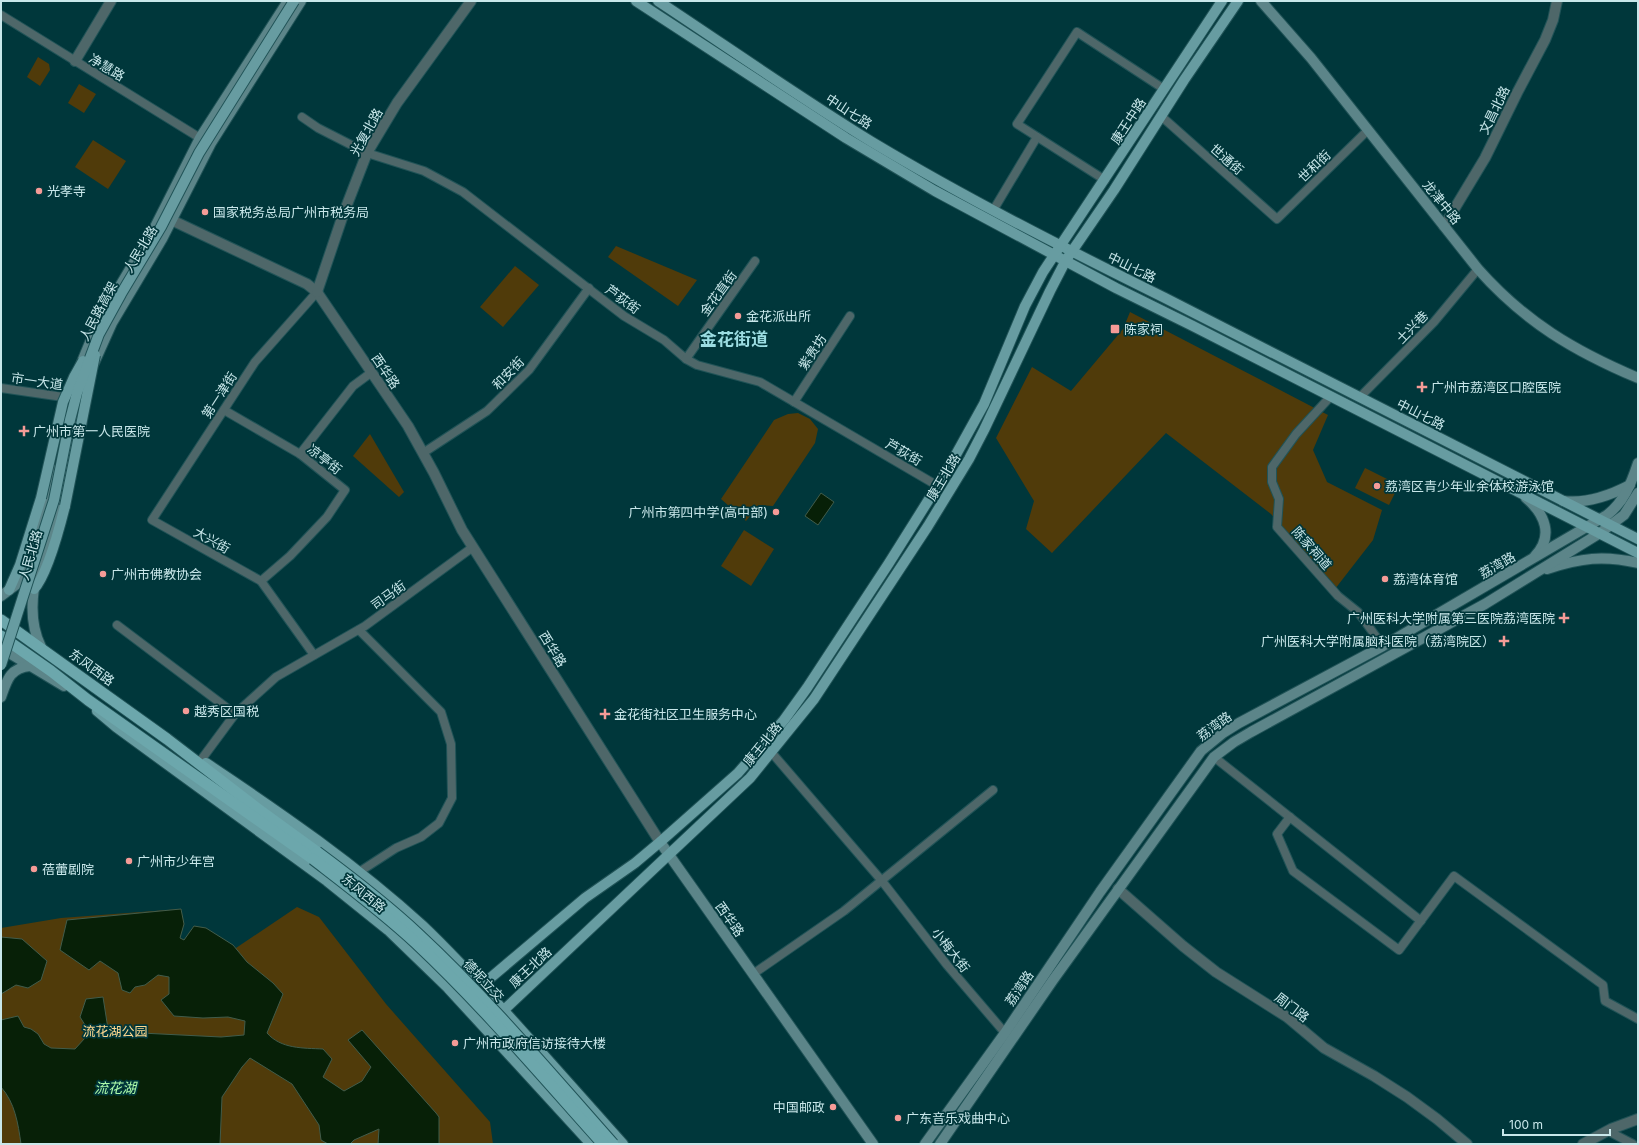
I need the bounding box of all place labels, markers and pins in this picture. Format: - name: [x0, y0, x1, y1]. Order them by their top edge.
- place label: 光孝寺: [47, 183, 86, 199]
- marker: 光孝寺: [34, 186, 44, 196]
- place label: 国家税务总局广州市税务局: [213, 204, 369, 220]
- marker: 国家税务总局广州市税务局: [200, 207, 210, 217]
- place label: 金花派出所: [746, 308, 811, 324]
- marker: 金花派出所: [733, 311, 743, 321]
- place label: 陈家祠: [1124, 321, 1163, 337]
- marker: 陈家祠: [1109, 323, 1121, 335]
- place label: 广州市荔湾区口腔医院: [1431, 379, 1561, 395]
- marker: 广州市荔湾区口腔医院: [1416, 381, 1428, 393]
- place label: 广州市第一人民医院: [33, 423, 150, 439]
- marker: 广州市第一人民医院: [18, 425, 30, 437]
- place label: 荔湾区青少年业余体校游泳馆: [1385, 478, 1554, 494]
- marker: 荔湾区青少年业余体校游泳馆: [1372, 481, 1382, 491]
- place label: 广州市第四中学(高中部): [629, 504, 768, 520]
- marker: 广州市第四中学(高中部): [771, 507, 781, 517]
- place label: 广州市佛教协会: [111, 566, 202, 582]
- marker: 广州市佛教协会: [98, 569, 108, 579]
- place label: 荔湾体育馆: [1393, 571, 1458, 587]
- marker: 荔湾体育馆: [1380, 574, 1390, 584]
- place label: 广州医科大学附属第三医院荔湾医院: [1347, 610, 1555, 626]
- marker: 广州医科大学附属第三医院荔湾医院: [1558, 612, 1570, 624]
- place label: 广州医科大学附属脑科医院（荔湾院区）: [1261, 633, 1495, 649]
- marker: 广州医科大学附属脑科医院（荔湾院区）: [1498, 635, 1510, 647]
- place label: 越秀区国税: [194, 703, 259, 719]
- marker: 越秀区国税: [181, 706, 191, 716]
- place label: 金花街社区卫生服务中心: [614, 706, 757, 722]
- marker: 金花街社区卫生服务中心: [599, 708, 611, 720]
- place label: 广州市少年宫: [137, 853, 215, 869]
- marker: 广州市少年宫: [124, 856, 134, 866]
- place label: 蓓蕾剧院: [42, 861, 94, 877]
- marker: 蓓蕾剧院: [29, 864, 39, 874]
- place label: 广州市政府信访接待大楼: [463, 1035, 606, 1051]
- marker: 广州市政府信访接待大楼: [450, 1038, 460, 1048]
- place label: 中国邮政: [773, 1099, 825, 1115]
- marker: 中国邮政: [828, 1102, 838, 1112]
- place label: 广东音乐戏曲中心: [906, 1110, 1010, 1126]
- marker: 广东音乐戏曲中心: [893, 1113, 903, 1123]

